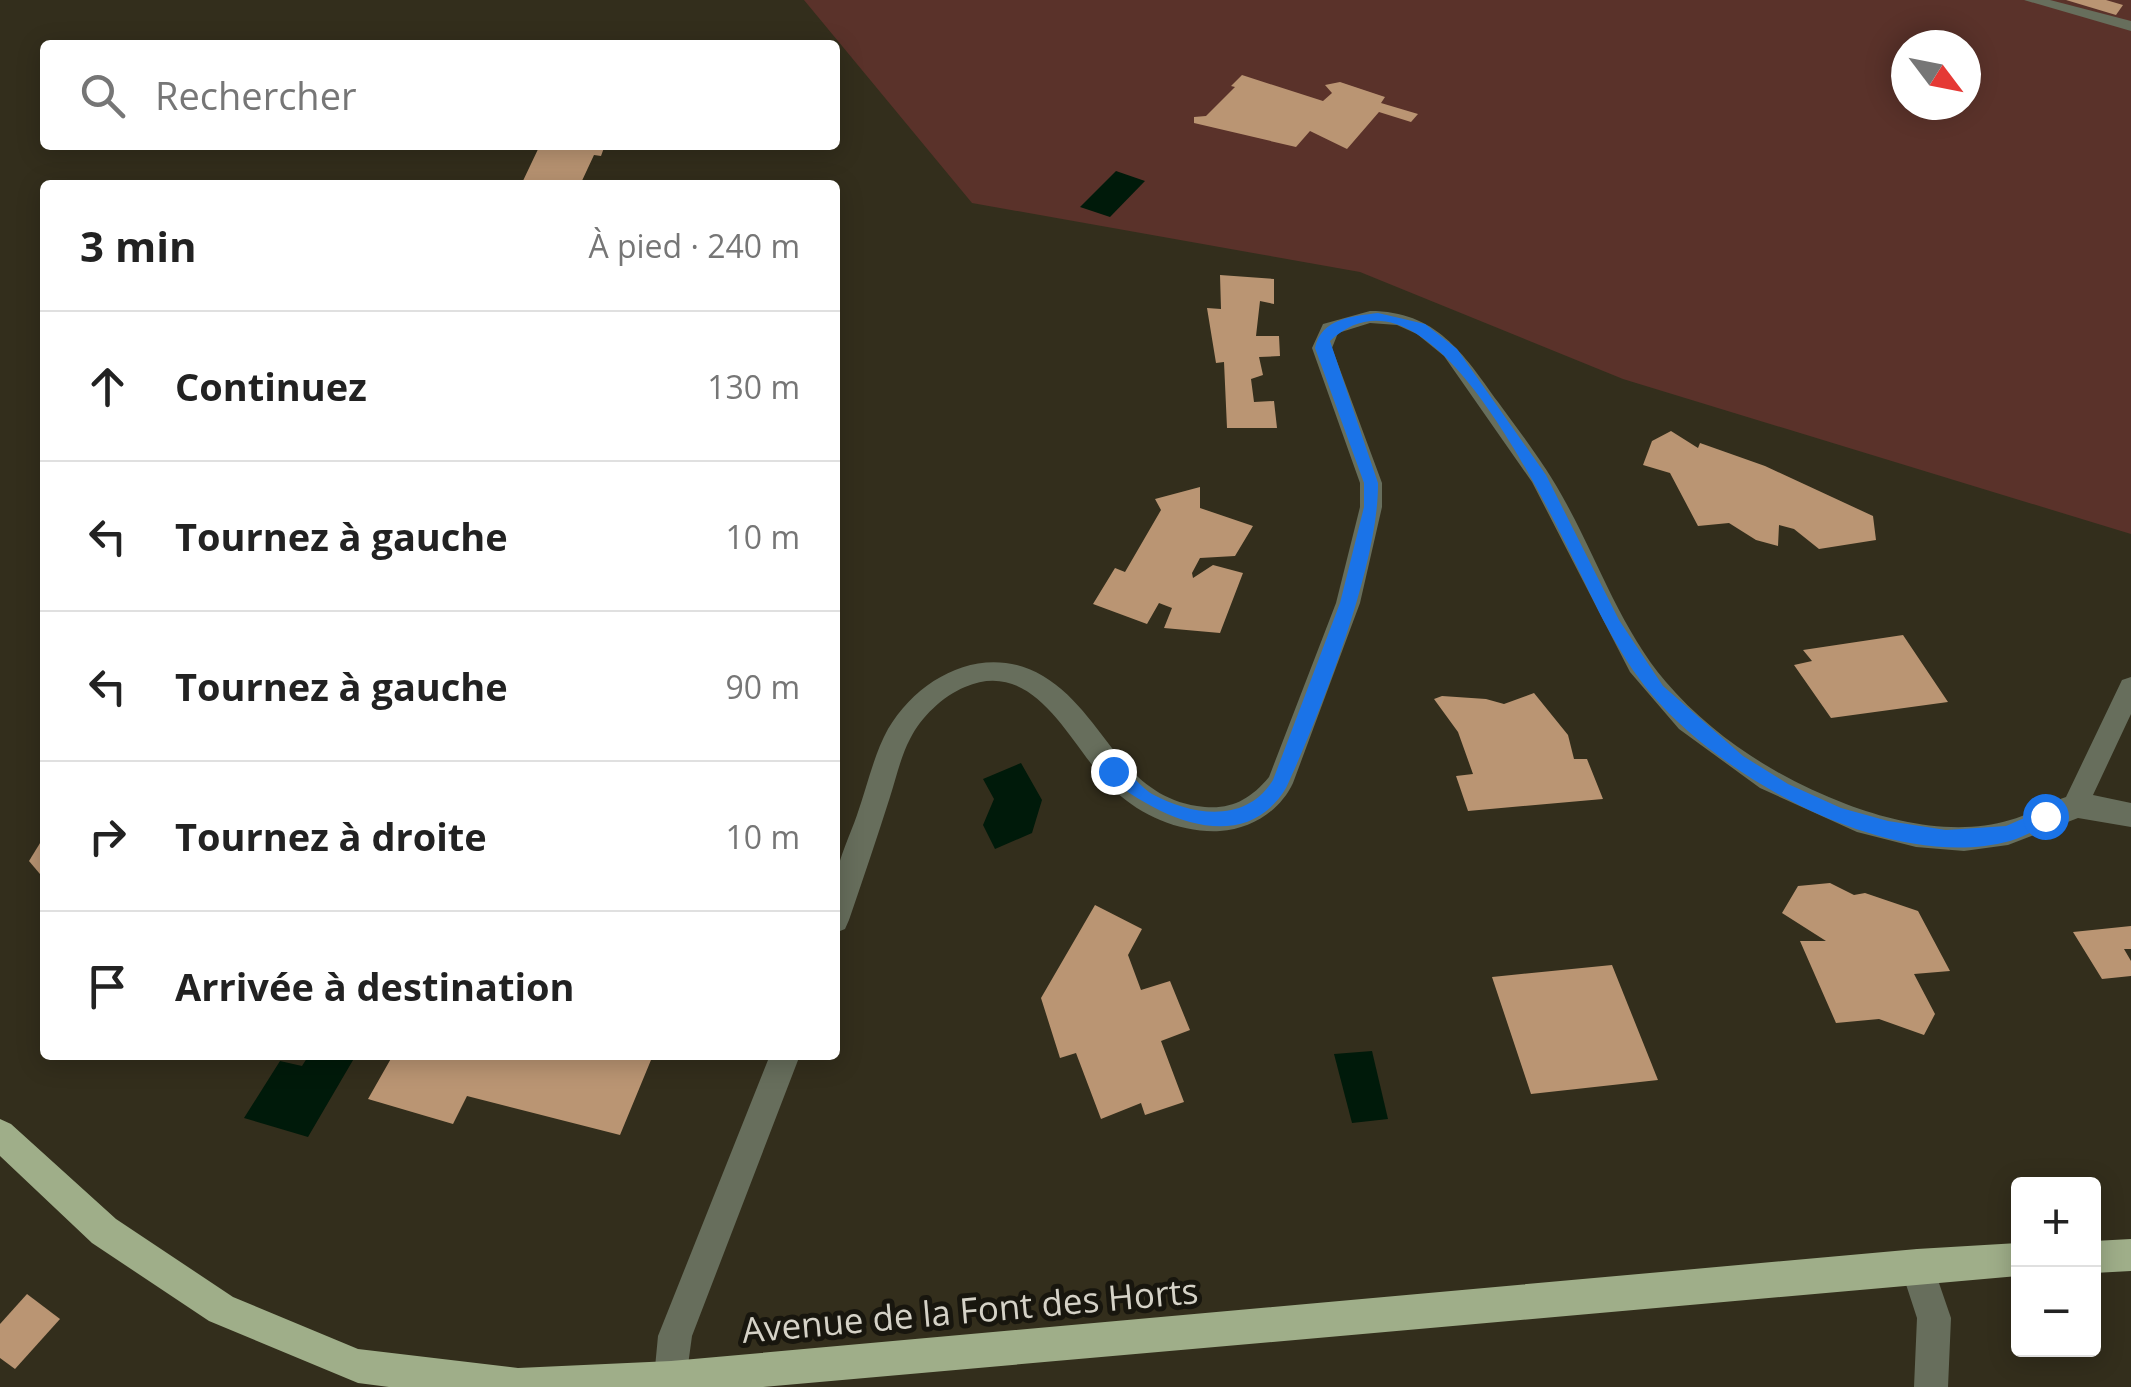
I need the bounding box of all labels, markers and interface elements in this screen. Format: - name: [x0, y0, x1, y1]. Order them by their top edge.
- north arrow: [1891, 30, 1981, 120]
- search box: [40, 40, 840, 150]
- icon: search: [75, 68, 130, 123]
- text: Rechercher: [155, 69, 357, 121]
- text: 3 min: [80, 217, 197, 274]
- text: À pied · 240 m: [588, 224, 800, 267]
- icon: ahead: [80, 359, 135, 414]
- text: Continuez: [175, 360, 367, 412]
- text: 130 m: [707, 365, 800, 408]
- icon: left: [80, 509, 135, 564]
- text: Tournez à gauche: [175, 510, 508, 562]
- text: 10 m: [725, 515, 800, 558]
- icon: left: [80, 659, 135, 714]
- text: Tournez à gauche: [175, 660, 508, 712]
- text: 90 m: [725, 665, 800, 708]
- route end: [1091, 749, 1137, 795]
- route start: [2023, 794, 2069, 840]
- icon: right: [80, 809, 135, 864]
- text: Tournez à droite: [175, 810, 487, 862]
- text: 10 m: [725, 815, 800, 858]
- icon: arrive: [80, 959, 135, 1014]
- text: Arrivée à destination: [175, 960, 575, 1012]
- map controls: [2011, 1177, 2101, 1357]
- button: +: [2011, 1177, 2101, 1267]
- street label: Avenue de la Font des Horts: [740, 1266, 1200, 1353]
- button: −: [2011, 1267, 2101, 1357]

